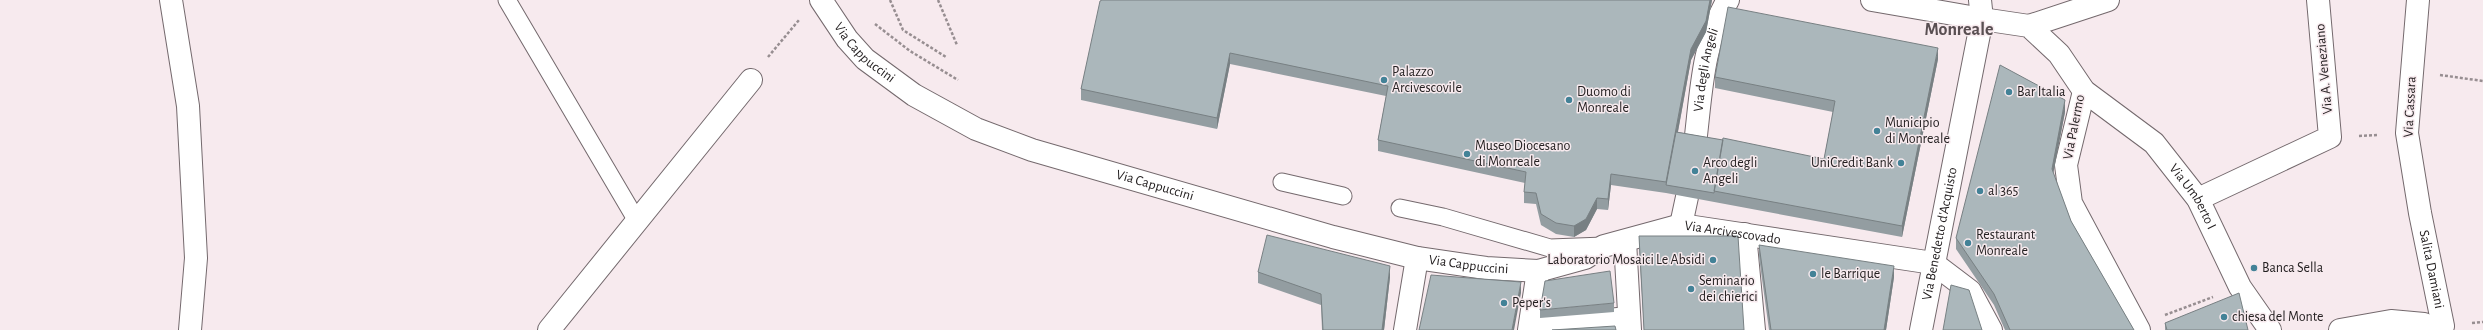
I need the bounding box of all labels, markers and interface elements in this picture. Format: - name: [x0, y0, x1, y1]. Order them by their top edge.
- street label: Via Cappuccini: [831, 20, 898, 86]
- district label: Monreale: [1925, 21, 1993, 39]
- street label: Via A. Veneziano: [2313, 23, 2335, 115]
- street label: Via degli Angeli: [1692, 26, 1721, 112]
- place label: Palazzo Arcivescovile: [1392, 65, 1462, 95]
- marker: Palazzo Arcivescovile: [1379, 75, 1389, 85]
- street label: Via Cassara: [2401, 75, 2419, 138]
- place label: Duomo di Monreale: [1577, 85, 1631, 115]
- place label: Bar Italia: [2017, 85, 2066, 99]
- marker: Bar Italia: [2004, 87, 2014, 97]
- street label: Via Palermo: [2061, 93, 2087, 161]
- marker: Duomo di Monreale: [1564, 95, 1574, 105]
- place label: Municipio di Monreale: [1885, 116, 1950, 146]
- marker: Municipio di Monreale: [1872, 126, 1882, 136]
- place label: Museo Diocesano di Monreale: [1475, 139, 1571, 169]
- marker: Museo Diocesano di Monreale: [1462, 149, 1472, 159]
- place label: Arco degli Angeli: [1703, 156, 1757, 186]
- place label: UniCredit Bank: [1811, 156, 1894, 170]
- marker: UniCredit Bank: [1896, 158, 1906, 168]
- street label: Via Umberto I: [2166, 161, 2219, 232]
- marker: Arco degli Angeli: [1690, 166, 1700, 176]
- street label: Via Benedetto d'Acquisto: [1920, 166, 1960, 302]
- street label: Via Cappuccini: [1114, 168, 1195, 203]
- place label: al 365: [1988, 184, 2019, 198]
- marker: al 365: [1975, 186, 1985, 196]
- street label: Via Arcivescovado: [1684, 219, 1782, 247]
- place label: Restaurant Monreale: [1976, 228, 2036, 258]
- street label: Salita Damiani: [2417, 229, 2446, 310]
- marker: Restaurant Monreale: [1963, 238, 1973, 248]
- street label: Via Cappuccini: [1428, 253, 1509, 276]
- place label: Laboratorio Mosaici Le Absidi: [1547, 253, 1705, 267]
- marker: Laboratorio Mosaici Le Absidi: [1708, 255, 1718, 265]
- place label: Banca Sella: [2262, 261, 2324, 275]
- marker: Banca Sella: [2249, 263, 2259, 273]
- place label: le Barrique: [1821, 267, 1880, 281]
- marker: le Barrique: [1808, 269, 1818, 279]
- place label: Seminario dei chierici: [1699, 274, 1758, 304]
- marker: Seminario dei chierici: [1686, 284, 1696, 294]
- place label: Peper's: [1512, 296, 1551, 310]
- marker: Peper's: [1499, 298, 1509, 308]
- place label: chiesa del Monte: [2232, 310, 2323, 324]
- marker: chiesa del Monte: [2219, 312, 2229, 322]

